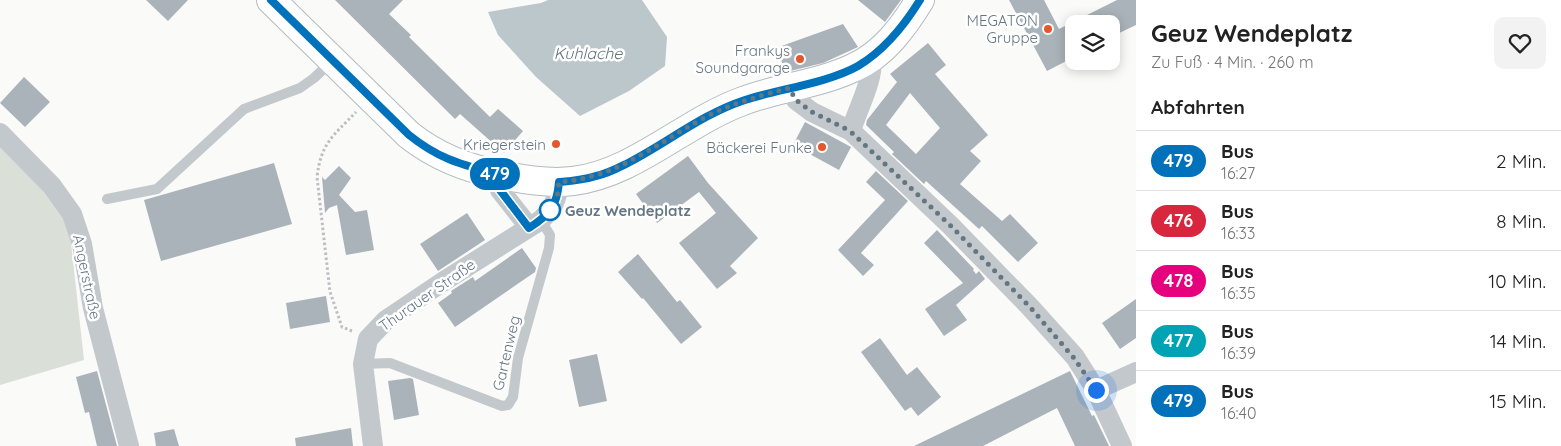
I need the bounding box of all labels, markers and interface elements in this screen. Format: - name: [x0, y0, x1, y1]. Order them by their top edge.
- place label: MEGATON Gruppe: [967, 11, 1038, 47]
- map controls: [1065, 15, 1120, 70]
- button: layers: [1065, 15, 1120, 70]
- button: heart: [1494, 17, 1546, 69]
- text: Geuz Wendeplatz: [1151, 18, 1352, 48]
- marker: MEGATON Gruppe: [1042, 23, 1054, 35]
- place label: Frankys Soundgarage: [696, 41, 790, 77]
- water label: Kuhlache: [554, 43, 623, 63]
- text: Zu Fuß · 4 Min. · 260 m: [1151, 52, 1314, 72]
- marker: Frankys Soundgarage: [794, 53, 806, 65]
- text: Abfahrten: [1151, 95, 1245, 119]
- place label: Kriegerstein: [463, 135, 546, 154]
- marker: Kriegerstein: [550, 138, 562, 150]
- place label: Bäckerei Funke: [706, 138, 812, 157]
- text: Bus: [1221, 139, 1254, 163]
- marker: Bäckerei Funke: [816, 141, 828, 153]
- text: 479: [1163, 149, 1194, 172]
- text: 2 Min.: [1496, 149, 1546, 173]
- line badge: 479: [466, 158, 524, 190]
- text: 479: [480, 162, 510, 185]
- text: 16:27: [1221, 163, 1255, 183]
- marker: Geuz Wendeplatz: [539, 199, 561, 221]
- text: Bus: [1221, 199, 1254, 223]
- place label: Geuz Wendeplatz: [565, 201, 691, 220]
- text: 476: [1164, 209, 1193, 232]
- text: 8 Min.: [1496, 209, 1546, 233]
- text: 16:33: [1221, 223, 1255, 243]
- street label: Angerstraße: [69, 233, 105, 321]
- street label: Thurauer Straße: [375, 255, 479, 335]
- text: Bus: [1221, 259, 1254, 283]
- text: 478: [1164, 269, 1193, 292]
- text: 10 Min.: [1488, 269, 1546, 293]
- text: 16:35: [1221, 283, 1256, 303]
- street label: Gartenweg: [488, 313, 524, 393]
- text: Bus: [1221, 319, 1254, 343]
- text: 477: [1164, 329, 1193, 352]
- text: 14 Min.: [1490, 329, 1546, 353]
- text: 16:39: [1221, 343, 1256, 363]
- your location: [1084, 378, 1109, 403]
- text: Bus: [1221, 379, 1254, 403]
- text: 479: [1163, 389, 1194, 412]
- text: 15 Min.: [1489, 389, 1546, 413]
- text: 16:40: [1221, 403, 1256, 423]

